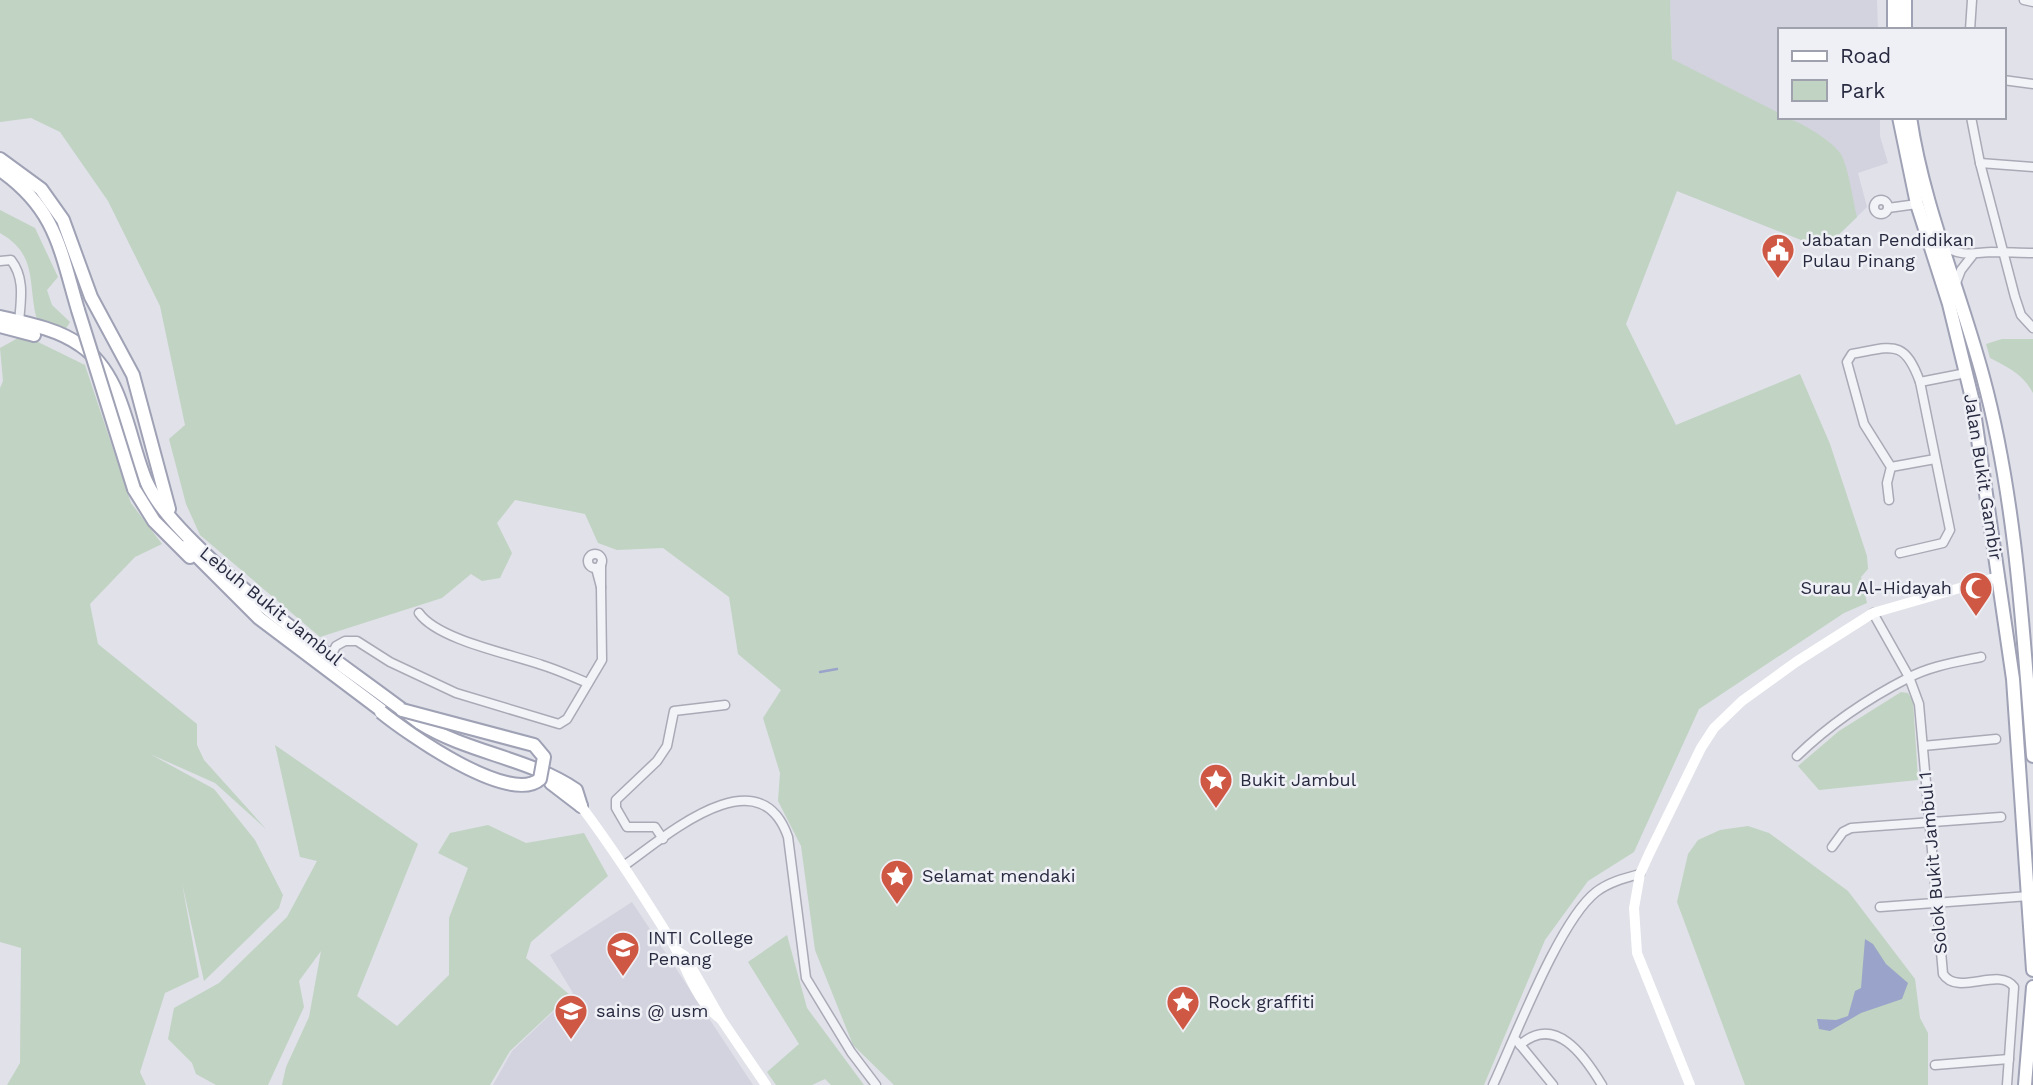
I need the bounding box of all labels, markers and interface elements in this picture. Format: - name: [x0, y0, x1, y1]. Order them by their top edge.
- legend: [1778, 28, 2005, 119]
- text: Road: [1840, 43, 1891, 68]
- text: Park: [1840, 78, 1885, 103]
- place label: Jabatan Pendidikan Pulau Pinang: [1802, 229, 1974, 271]
- public building icon: Jabatan Pendidikan Pulau Pinang: [1759, 231, 1797, 280]
- street label: Jalan Bukit Gambir: [1960, 392, 2007, 562]
- street label: Lebuh Bukit Jambul: [196, 542, 347, 670]
- mosque icon: Surau Al-Hidayah: [1957, 569, 1995, 618]
- place label: Surau Al-Hidayah: [1800, 577, 1952, 598]
- place icon: Bukit Jambul: [1197, 761, 1235, 810]
- place label: Bukit Jambul: [1240, 769, 1357, 790]
- street label: Solok Bukit Jambul 1: [1914, 771, 1951, 955]
- place icon: Selamat mendaki: [878, 857, 916, 906]
- place label: Selamat mendaki: [922, 865, 1075, 886]
- place label: INTI College Penang: [648, 927, 753, 969]
- school or university icon: INTI College Penang: [604, 929, 642, 978]
- place icon: Rock graffiti: [1164, 983, 1202, 1032]
- place label: Rock graffiti: [1208, 991, 1315, 1012]
- school or university icon: sains @ usm: [552, 992, 590, 1041]
- place label: sains @ usm: [596, 1000, 708, 1021]

